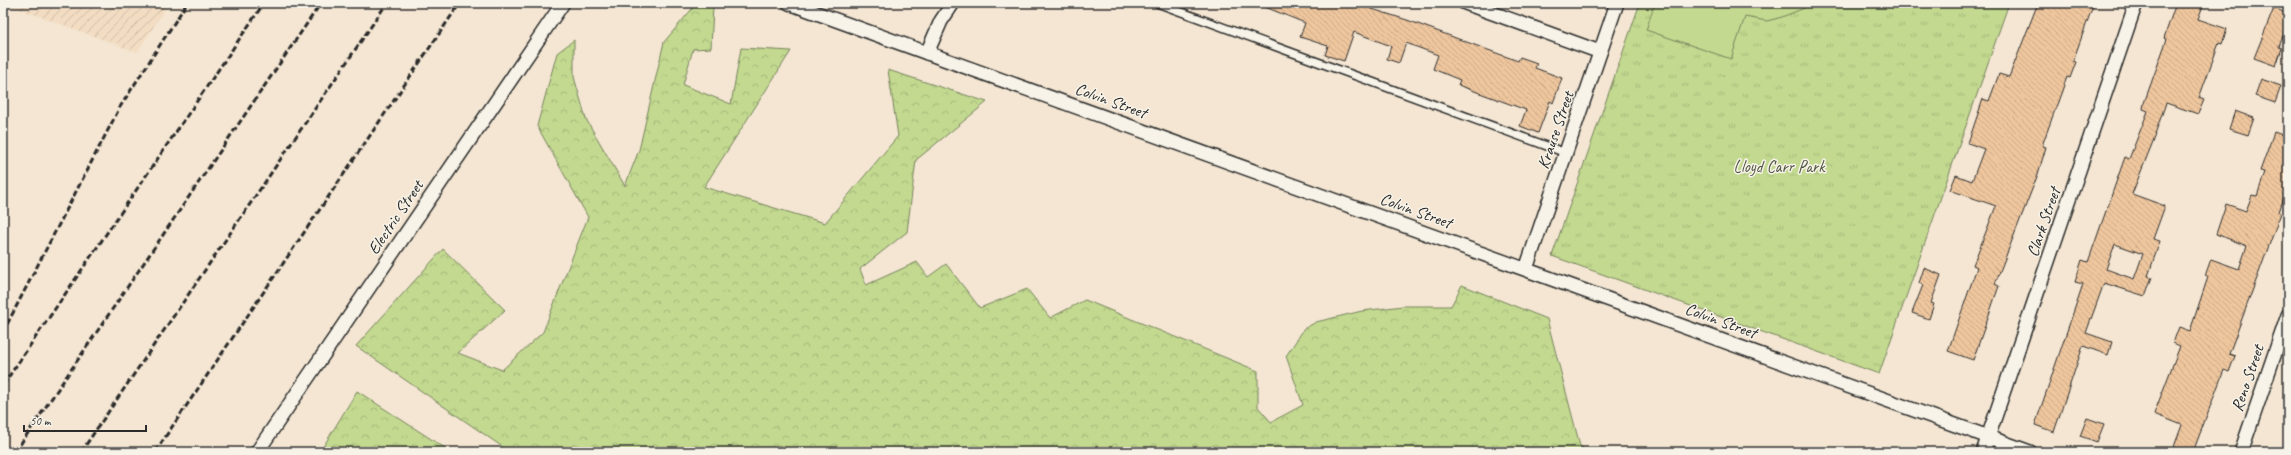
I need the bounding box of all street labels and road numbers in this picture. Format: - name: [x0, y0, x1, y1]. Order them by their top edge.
- street label: Colvin Street: [1072, 78, 1152, 124]
- street label: Krause Street: [1532, 87, 1579, 172]
- street label: Electric Street: [363, 174, 429, 258]
- street label: Clark Street: [2022, 183, 2066, 259]
- street label: Colvin Street: [1377, 188, 1457, 234]
- street label: Colvin Street: [1682, 298, 1762, 344]
- street label: Reno Street: [2226, 340, 2269, 414]

